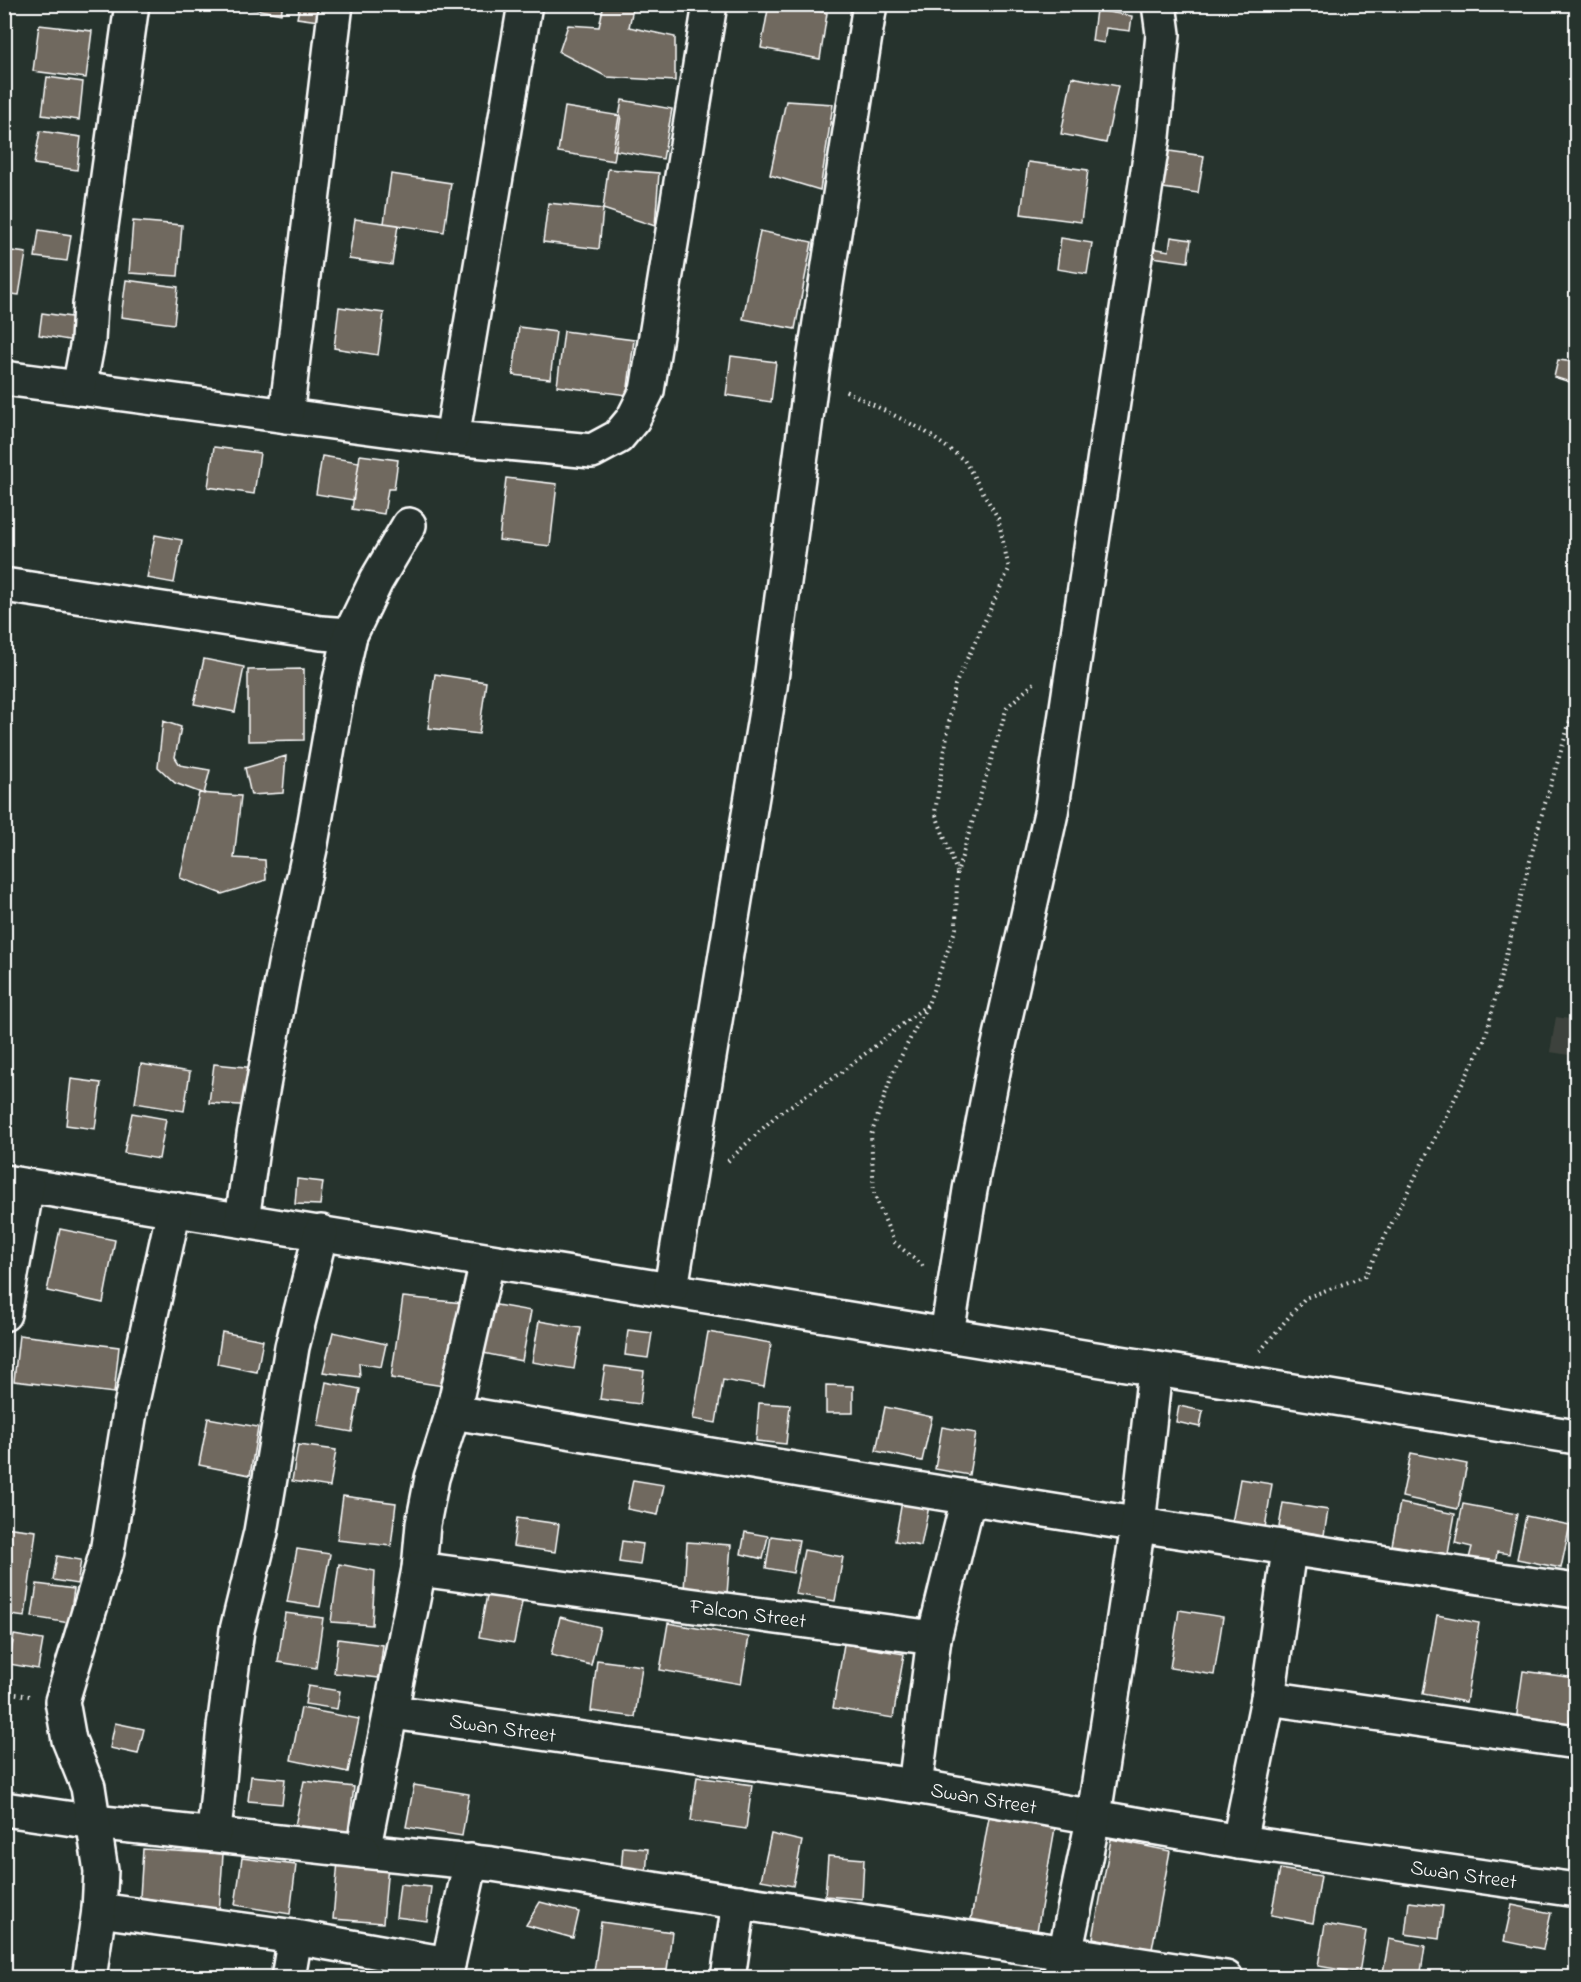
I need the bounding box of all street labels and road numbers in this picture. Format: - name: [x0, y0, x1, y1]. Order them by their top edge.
- street label: Falcon Street: [687, 1592, 808, 1638]
- street label: Swan Street: [447, 1707, 558, 1752]
- street label: Swan Street: [928, 1776, 1039, 1824]
- street label: Swan Street: [1408, 1854, 1519, 1898]

